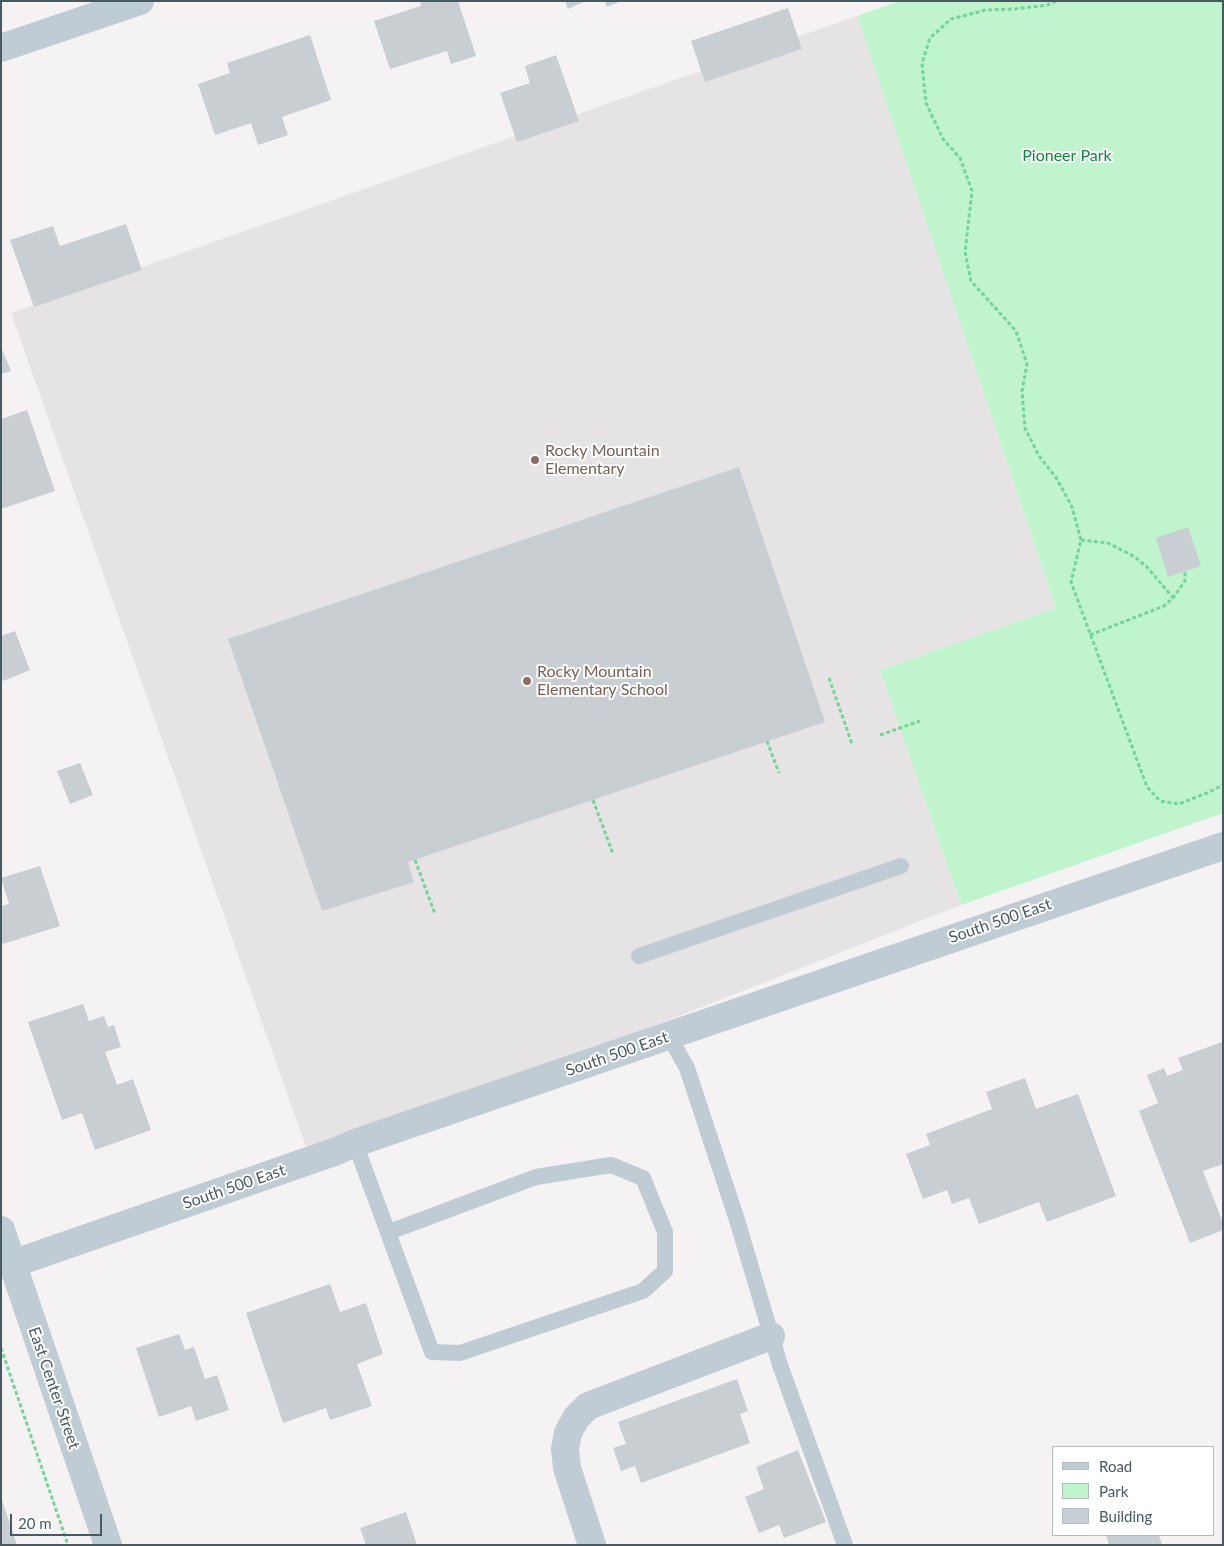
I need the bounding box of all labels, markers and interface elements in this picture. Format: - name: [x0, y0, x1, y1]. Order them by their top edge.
- park label: Pioneer Park: [1022, 146, 1112, 166]
- place label: Rocky Mountain Elementary: [545, 441, 660, 479]
- marker: Rocky Mountain Elementary: [529, 454, 541, 466]
- place label: Rocky Mountain Elementary School: [537, 662, 668, 700]
- marker: Rocky Mountain Elementary School: [521, 675, 533, 687]
- street label: South 500 East: [946, 894, 1054, 948]
- street label: South 500 East: [563, 1027, 671, 1081]
- street label: South 500 East: [180, 1160, 288, 1214]
- street label: East Center Street: [24, 1324, 84, 1452]
- legend: [1052, 1446, 1214, 1536]
- text: Road: [1099, 1457, 1132, 1475]
- text: Park: [1099, 1482, 1128, 1500]
- scale bar: [12, 1504, 105, 1536]
- text: Building: [1099, 1507, 1152, 1525]
- text: 20 m: [18, 1514, 52, 1532]

